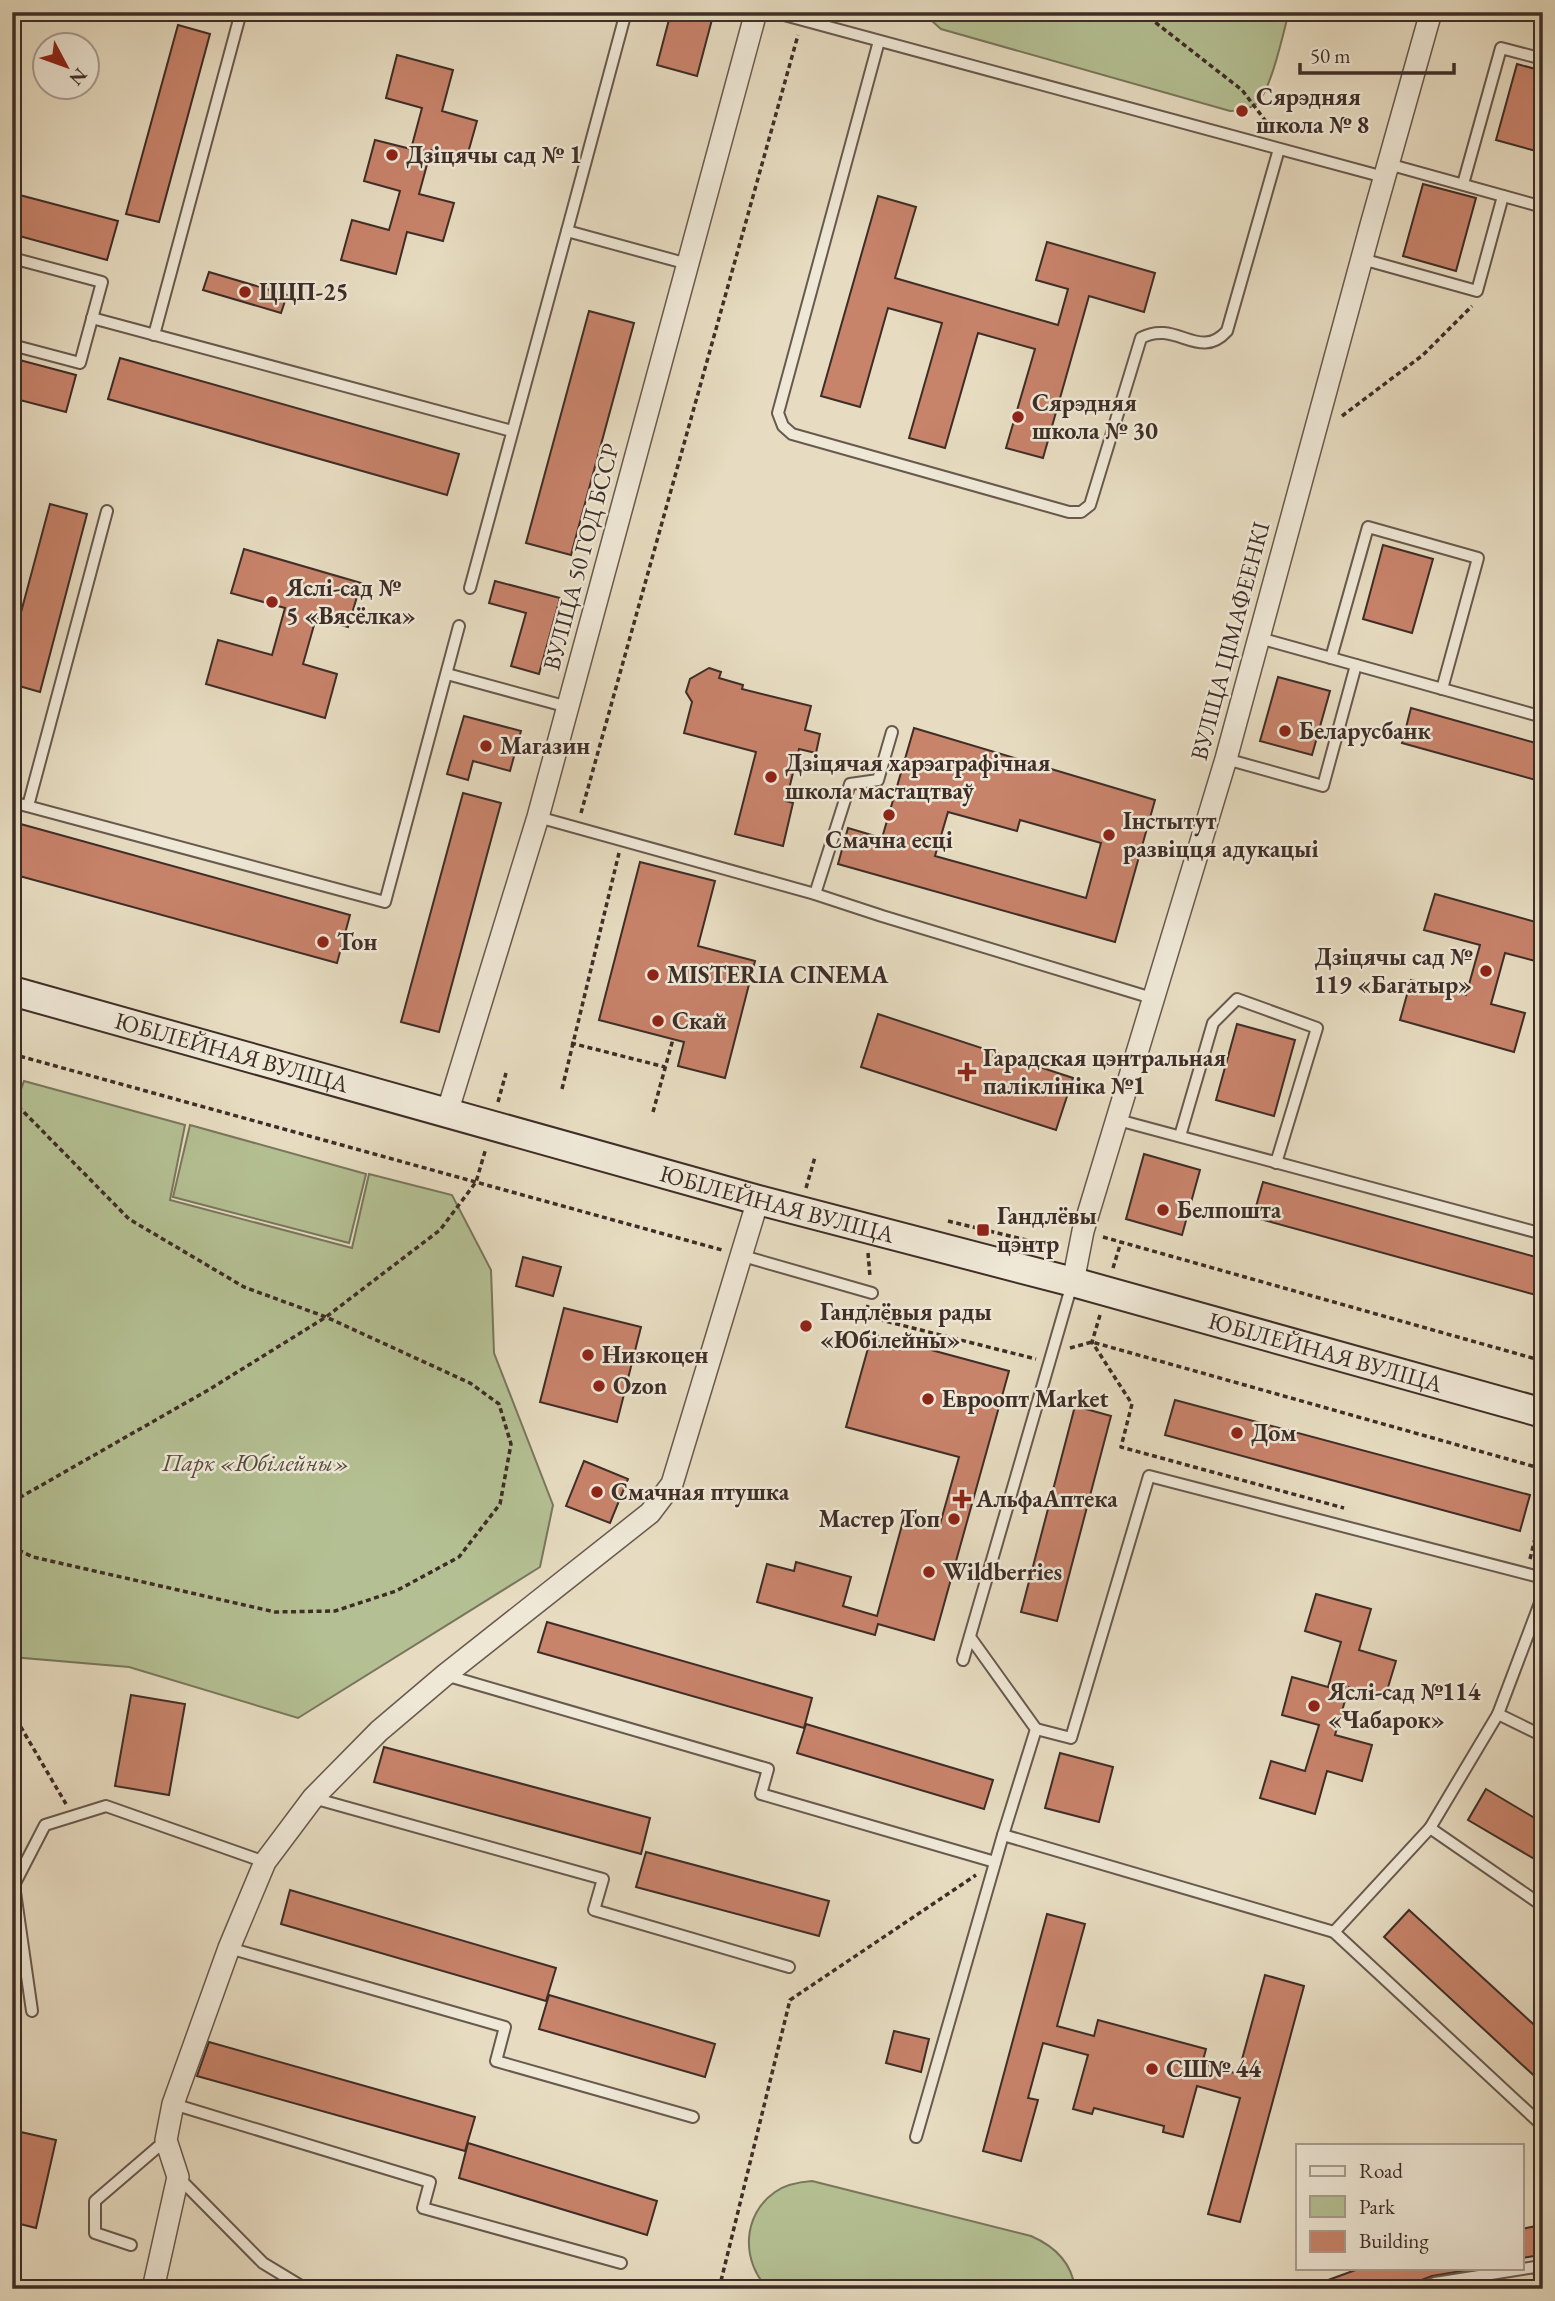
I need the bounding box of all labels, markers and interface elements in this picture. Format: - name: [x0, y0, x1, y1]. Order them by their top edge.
- north arrow: [32, 32, 102, 102]
- scale bar: [1300, 32, 1454, 76]
- text: 50 m: [1310, 42, 1351, 69]
- text: N: [64, 63, 93, 91]
- place label: Сярэдняя школа № 8: [1256, 81, 1369, 140]
- marker: Сярэдняя школа № 8: [1234, 103, 1250, 119]
- place label: Дзіцячы сад № 1: [406, 139, 582, 170]
- marker: Дзіцячы сад № 1: [384, 147, 400, 163]
- place label: ЦЦП-25: [259, 276, 348, 307]
- marker: ЦЦП-25: [237, 284, 253, 300]
- place label: Сярэдняя школа № 30: [1032, 387, 1158, 446]
- marker: Сярэдняя школа № 30: [1010, 409, 1026, 425]
- street label: ВУЛІЦА 50 ГОД БССР: [535, 440, 626, 674]
- street label: ВУЛІЦА ЦІМАФЕЕНКІ: [1183, 518, 1276, 763]
- place label: Яслі-сад № 5 «Вясёлка»: [285, 572, 416, 631]
- marker: Яслі-сад № 5 «Вясёлка»: [264, 594, 280, 610]
- place label: Беларусбанк: [1299, 715, 1431, 747]
- marker: Беларусбанк: [1277, 723, 1293, 739]
- place label: Магазин: [500, 730, 590, 761]
- marker: Магазин: [478, 738, 494, 754]
- place label: Дзіцячая харэаграфічная школа мастацтваў: [785, 747, 1051, 807]
- marker: Дзіцячая харэаграфічная школа мастацтваў: [763, 769, 779, 785]
- place label: Інстытут развіцця адукацыі: [1123, 805, 1319, 865]
- marker: Смачна есцi: [881, 807, 897, 823]
- place label: Смачна есцi: [825, 824, 953, 855]
- marker: Інстытут развіцця адукацыі: [1101, 827, 1117, 843]
- place label: Тон: [337, 926, 377, 957]
- marker: Тон: [315, 934, 331, 950]
- place label: Дзіцячы сад № 119 «Багатыр»: [1314, 941, 1473, 1000]
- place label: MISTERIA CINEMA: [667, 959, 889, 990]
- marker: Дзіцячы сад № 119 «Багатыр»: [1478, 963, 1494, 979]
- marker: MISTERIA CINEMA: [645, 967, 661, 983]
- street label: ЮБІЛЕЙНАЯ ВУЛІЦА: [111, 1004, 353, 1100]
- place label: Скай: [672, 1005, 727, 1036]
- marker: Скай: [650, 1013, 666, 1029]
- place label: Гарадская цэнтральная паліклініка №1: [983, 1042, 1226, 1101]
- marker: Гарадская цэнтральная паліклініка №1: [957, 1062, 977, 1082]
- street label: ЮБІЛЕЙНАЯ ВУЛІЦА: [656, 1157, 898, 1250]
- place label: Белпошта: [1177, 1194, 1282, 1225]
- place label: Гандлёвы цэнтр: [997, 1200, 1097, 1259]
- marker: Белпошта: [1155, 1202, 1171, 1218]
- marker: Гандлёвы цэнтр: [975, 1222, 991, 1238]
- place label: Гандлёвыя рады «Юбілейны»: [820, 1296, 992, 1355]
- street label: ЮБІЛЕЙНАЯ ВУЛІЦА: [1205, 1304, 1446, 1399]
- marker: Гандлёвыя рады «Юбілейны»: [798, 1318, 814, 1334]
- place label: Низкоцен: [602, 1339, 708, 1370]
- marker: Низкоцен: [580, 1347, 596, 1363]
- place label: Ozon: [613, 1370, 668, 1401]
- marker: Ozon: [591, 1378, 607, 1394]
- place label: Евроопт Market: [942, 1383, 1108, 1414]
- marker: Евроопт Market: [920, 1391, 936, 1407]
- place label: Дом: [1251, 1417, 1296, 1448]
- marker: Дом: [1229, 1425, 1245, 1441]
- park label: Парк «Юбілейны»: [161, 1447, 350, 1478]
- place label: Смачная птушка: [611, 1476, 790, 1508]
- place label: АльфаАптека: [975, 1483, 1118, 1514]
- marker: Смачная птушка: [589, 1484, 605, 1500]
- marker: АльфаАптека: [954, 1491, 970, 1507]
- place label: Мастер Топ: [818, 1503, 940, 1534]
- marker: Мастер Топ: [946, 1511, 962, 1527]
- place label: Wildberries: [943, 1556, 1062, 1587]
- marker: Wildberries: [921, 1564, 937, 1580]
- place label: Яслі-сад №114 «Чабарок»: [1327, 1676, 1481, 1735]
- marker: Яслі-сад №114 «Чабарок»: [1306, 1698, 1322, 1714]
- place label: СШ№ 44: [1166, 2053, 1261, 2084]
- marker: СШ№ 44: [1144, 2061, 1160, 2077]
- legend: [1296, 2144, 1524, 2270]
- text: Road: [1359, 2157, 1403, 2184]
- text: Park: [1359, 2193, 1396, 2220]
- text: Building: [1359, 2227, 1429, 2254]

